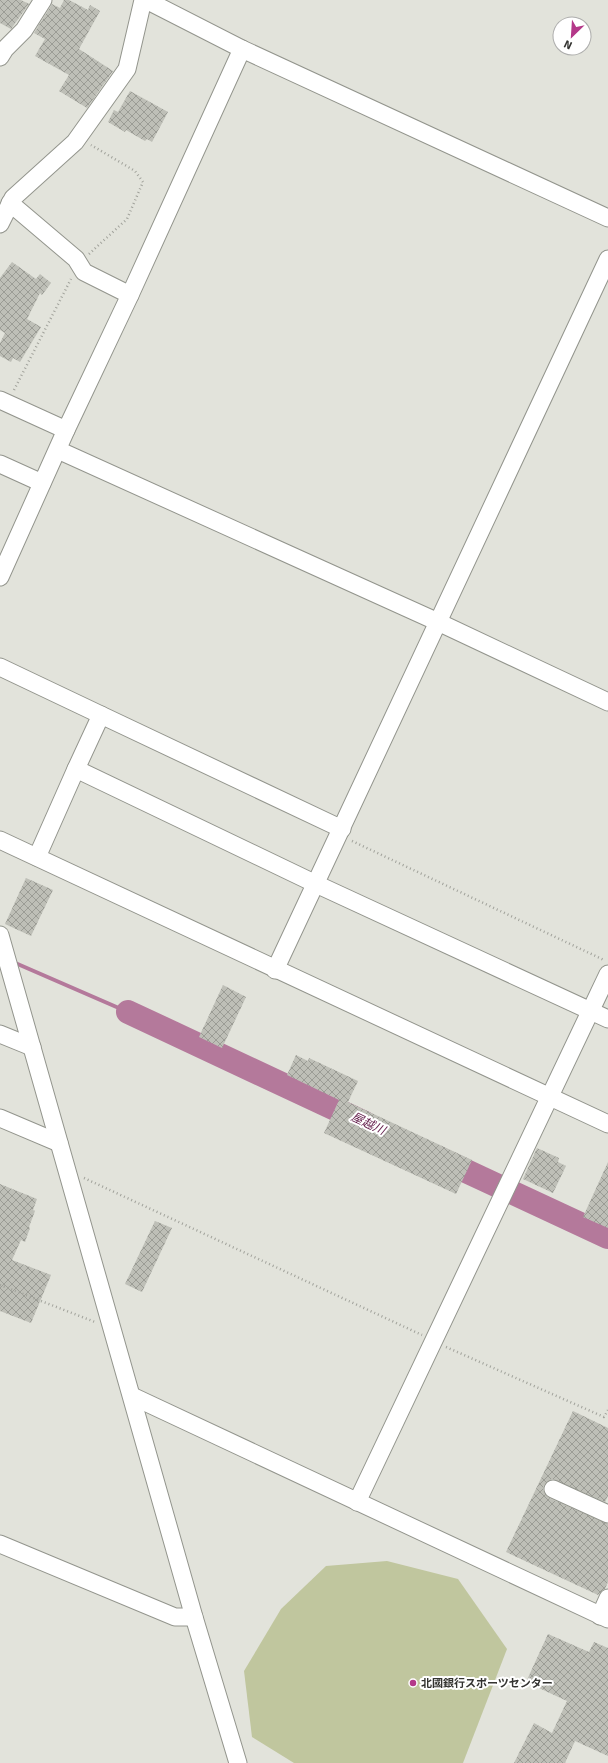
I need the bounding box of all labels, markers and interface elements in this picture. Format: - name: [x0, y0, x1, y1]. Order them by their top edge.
- north arrow: [552, 16, 592, 56]
- text: N: [562, 37, 574, 52]
- water label: 屋越川: [349, 1110, 389, 1139]
- place label: 北國銀行スポーツセンター: [421, 1677, 553, 1690]
- marker: 北國銀行スポーツセンター: [408, 1678, 418, 1688]

